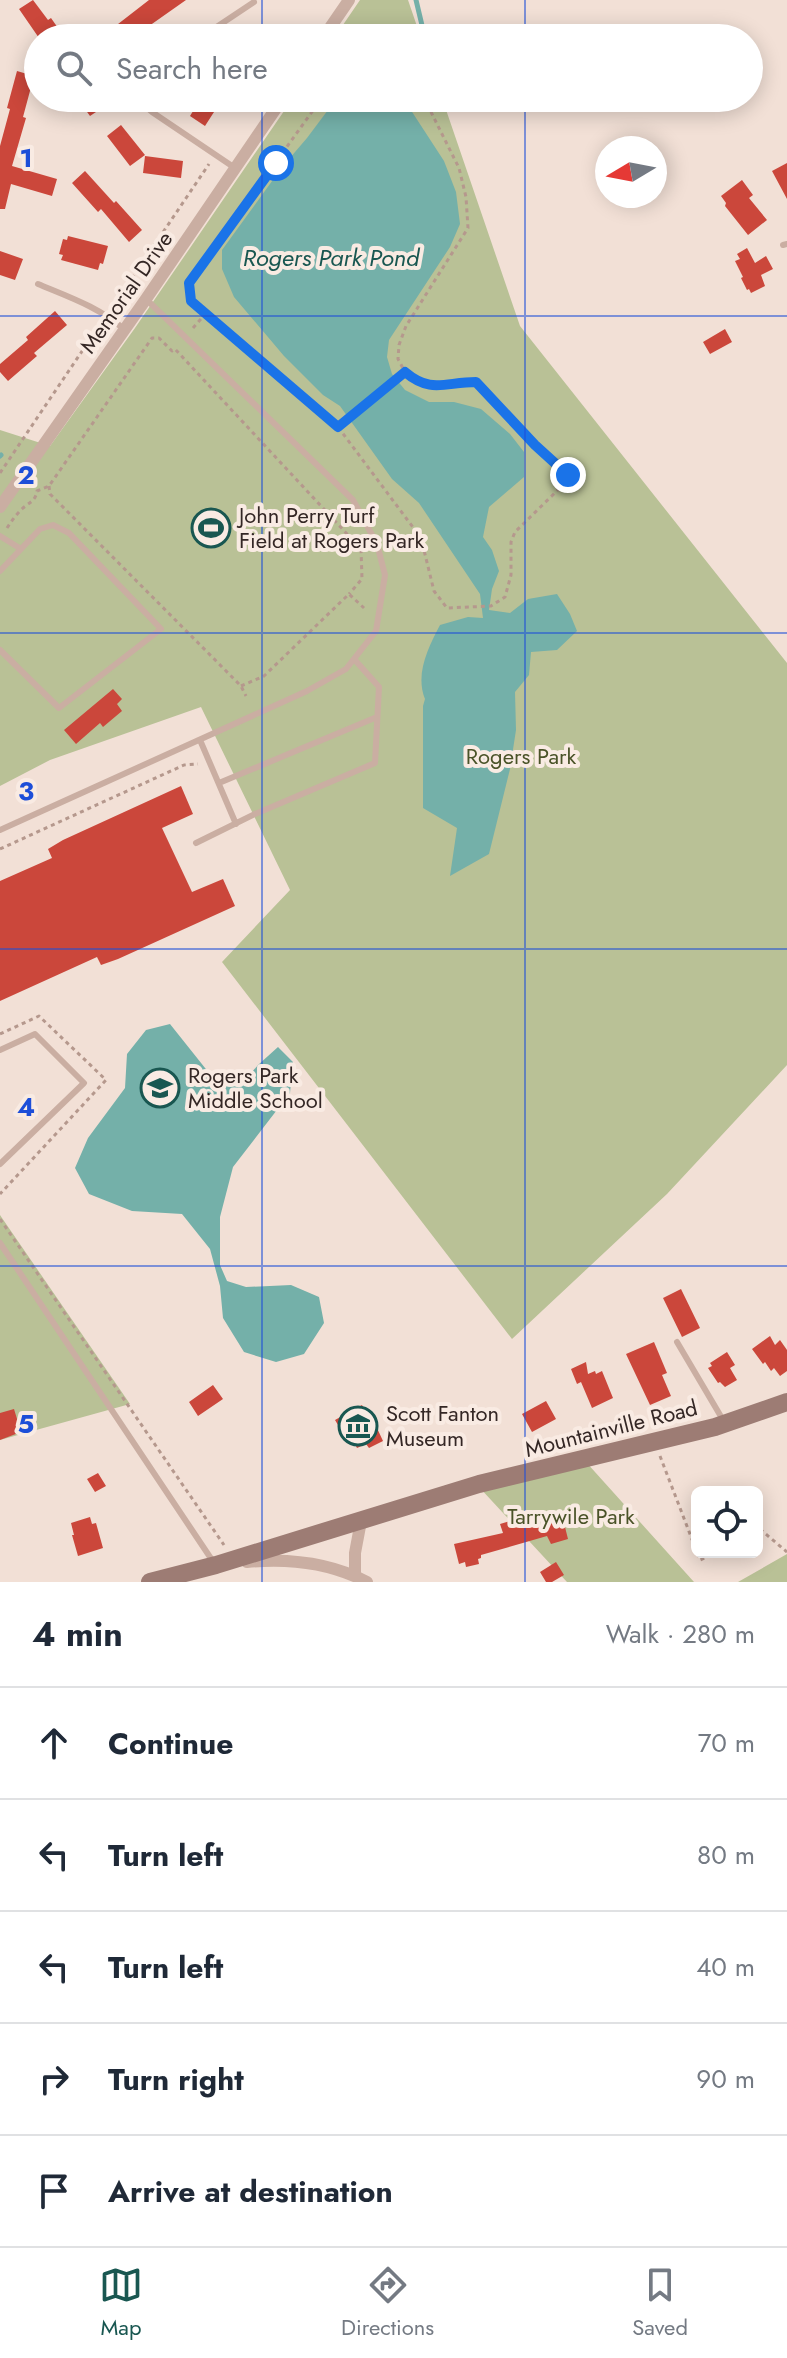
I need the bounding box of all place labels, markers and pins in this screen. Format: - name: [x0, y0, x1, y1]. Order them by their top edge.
- place label: John Perry Turf Field at Rogers Park: [236, 499, 424, 556]
- sports icon: John Perry Turf Field at Rogers Park: [190, 507, 232, 549]
- place label: Rogers Park Middle School: [188, 1059, 323, 1116]
- school or university icon: Rogers Park Middle School: [139, 1067, 181, 1109]
- place label: Scott Fanton Museum: [386, 1397, 499, 1454]
- museum icon: Scott Fanton Museum: [337, 1405, 379, 1447]

